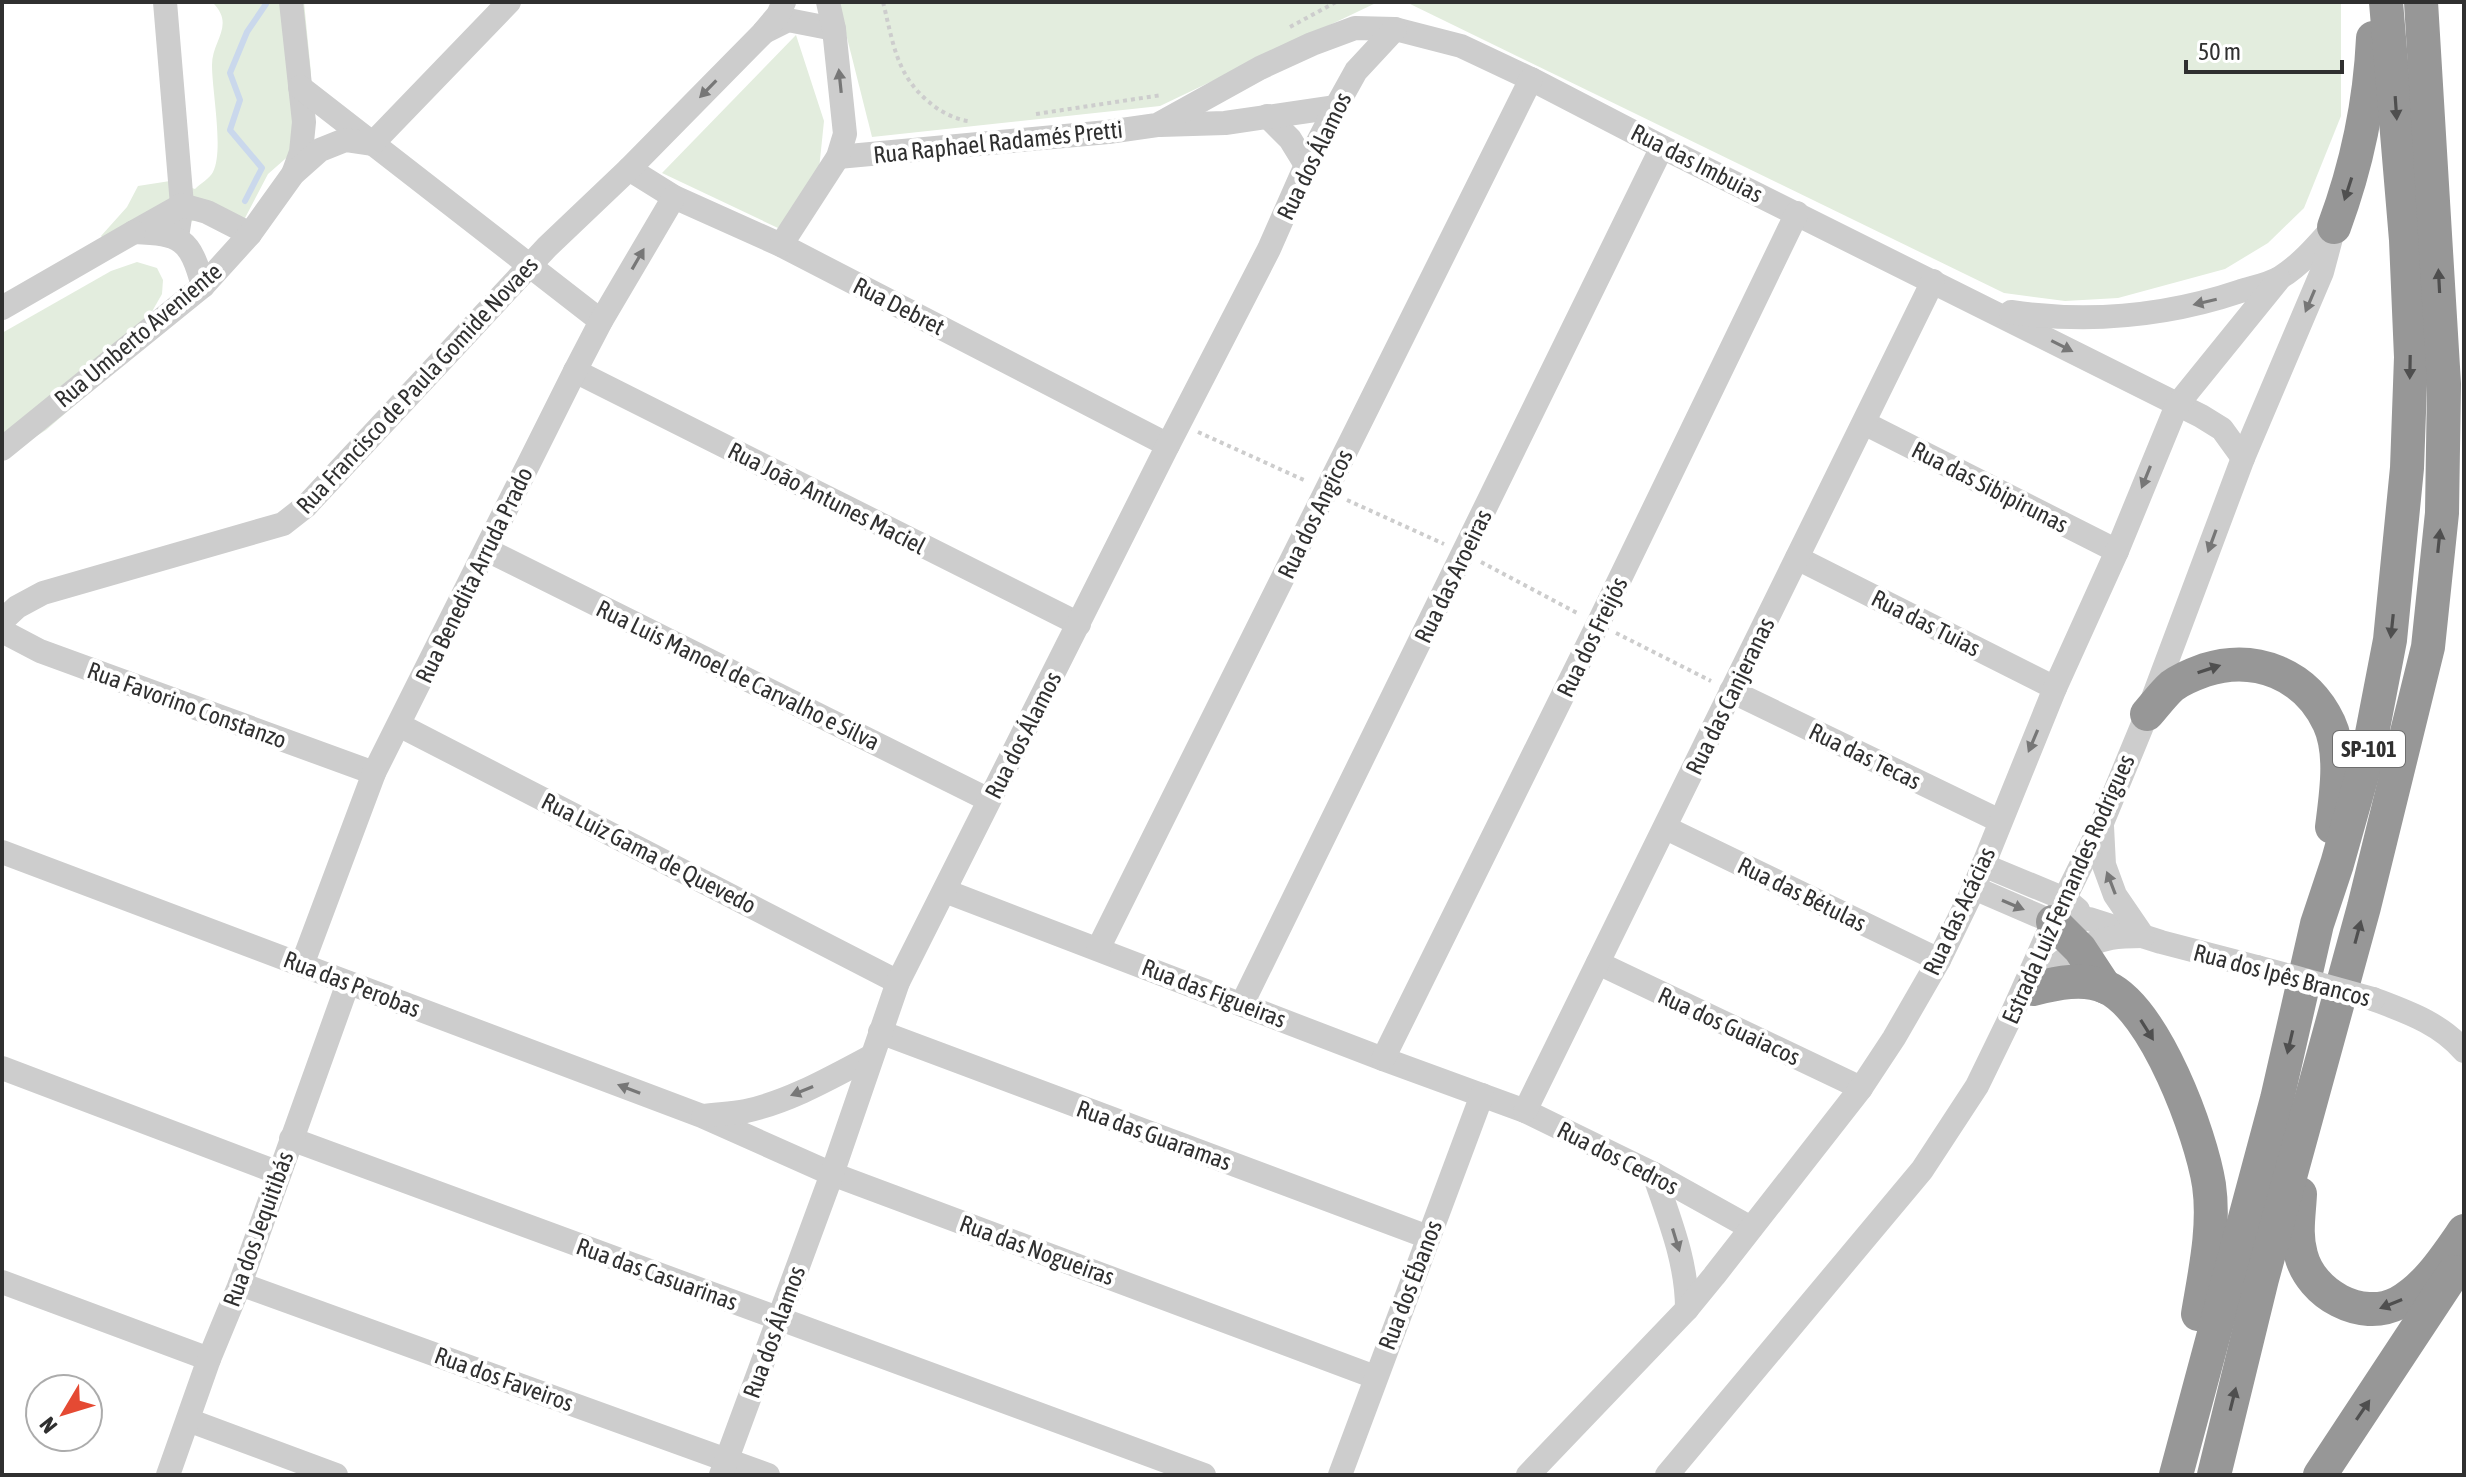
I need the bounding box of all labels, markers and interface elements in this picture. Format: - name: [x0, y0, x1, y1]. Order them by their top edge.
- scale bar: [2186, 24, 2342, 74]
- text: 50 m: [2198, 38, 2241, 65]
- one-way arrow: [833, 68, 846, 93]
- one-way arrow: [699, 79, 717, 98]
- street label: Rua dos Álamos: [1271, 88, 1357, 224]
- one-way arrow: [2390, 96, 2403, 121]
- street label: Rua Raphael Radamés Pretti: [872, 115, 1124, 169]
- street label: Rua das Imbuias: [1627, 118, 1767, 208]
- one-way arrow: [2341, 178, 2353, 202]
- one-way arrow: [630, 248, 644, 270]
- street label: Rua Francisco de Paula Gomide Novaes: [291, 251, 543, 519]
- street label: Rua Umberto Aveniente: [49, 257, 227, 413]
- one-way arrow: [2432, 268, 2445, 293]
- street label: Rua Debret: [849, 272, 949, 340]
- one-way arrow: [2303, 289, 2316, 313]
- one-way arrow: [2192, 296, 2217, 309]
- one-way arrow: [2051, 339, 2074, 352]
- one-way arrow: [2404, 355, 2416, 380]
- street label: Rua das Sibipirunas: [1907, 436, 2073, 538]
- street label: Rua João Antunes Maciel: [724, 437, 931, 560]
- street label: Rua dos Angicos: [1272, 445, 1358, 583]
- street label: Rua Benedita Arruda Prado: [410, 463, 538, 687]
- one-way arrow: [2140, 465, 2153, 489]
- street label: Rua das Aroeiras: [1409, 505, 1497, 647]
- one-way arrow: [2432, 528, 2445, 553]
- one-way arrow: [2205, 530, 2217, 554]
- street label: Rua dos Freijós: [1551, 572, 1633, 702]
- street label: Rua das Tuias: [1867, 584, 1985, 662]
- street label: Rua Luis Manoel de Carvalho e Silva: [592, 595, 884, 755]
- street label: Rua das Canjeranas: [1680, 613, 1780, 779]
- one-way arrow: [2385, 614, 2398, 639]
- street label: Rua Favorino Constanzo: [84, 656, 290, 754]
- one-way arrow: [2197, 662, 2221, 674]
- street label: Rua dos Álamos: [979, 667, 1067, 803]
- street label: Rua das Tecas: [1805, 717, 1925, 795]
- one-way arrow: [2026, 730, 2039, 753]
- road number: SP-101: [2333, 731, 2405, 767]
- street label: Estrada Luiz Fernandes Rodrigues: [1996, 750, 2140, 1028]
- street label: Rua Luiz Gama de Quevedo: [537, 787, 761, 919]
- street label: Rua das Acácias: [1918, 843, 2000, 979]
- street label: Rua das Bétulas: [1734, 851, 1870, 937]
- one-way arrow: [2104, 871, 2117, 895]
- one-way arrow: [2002, 898, 2025, 911]
- one-way arrow: [2352, 919, 2364, 944]
- street label: Rua dos Ipês Brancos: [2191, 938, 2373, 1012]
- street label: Rua das Perobas: [280, 946, 424, 1022]
- street label: Rua das Figueiras: [1138, 953, 1290, 1033]
- street label: Rua dos Guaiacos: [1654, 981, 1804, 1071]
- one-way arrow: [2140, 1019, 2154, 1041]
- one-way arrow: [2284, 1029, 2296, 1054]
- one-way arrow: [616, 1082, 640, 1095]
- one-way arrow: [790, 1085, 814, 1098]
- street label: Rua das Guaramas: [1073, 1095, 1235, 1175]
- street label: Rua dos Cedros: [1553, 1116, 1683, 1200]
- street label: Rua dos Jequitibás: [217, 1148, 299, 1310]
- street label: Rua das Nogueiras: [956, 1210, 1118, 1290]
- street label: Rua dos Ébanos: [1373, 1216, 1447, 1354]
- one-way arrow: [1670, 1229, 1683, 1253]
- street label: Rua das Casuarinas: [573, 1232, 741, 1316]
- street label: Rua dos Álamos: [738, 1262, 810, 1402]
- one-way arrow: [2379, 1298, 2403, 1311]
- street label: Rua dos Faveiros: [431, 1341, 577, 1417]
- north arrow: [24, 1373, 104, 1453]
- one-way arrow: [2228, 1387, 2240, 1412]
- one-way arrow: [2355, 1399, 2370, 1421]
- text: N: [34, 1412, 62, 1438]

